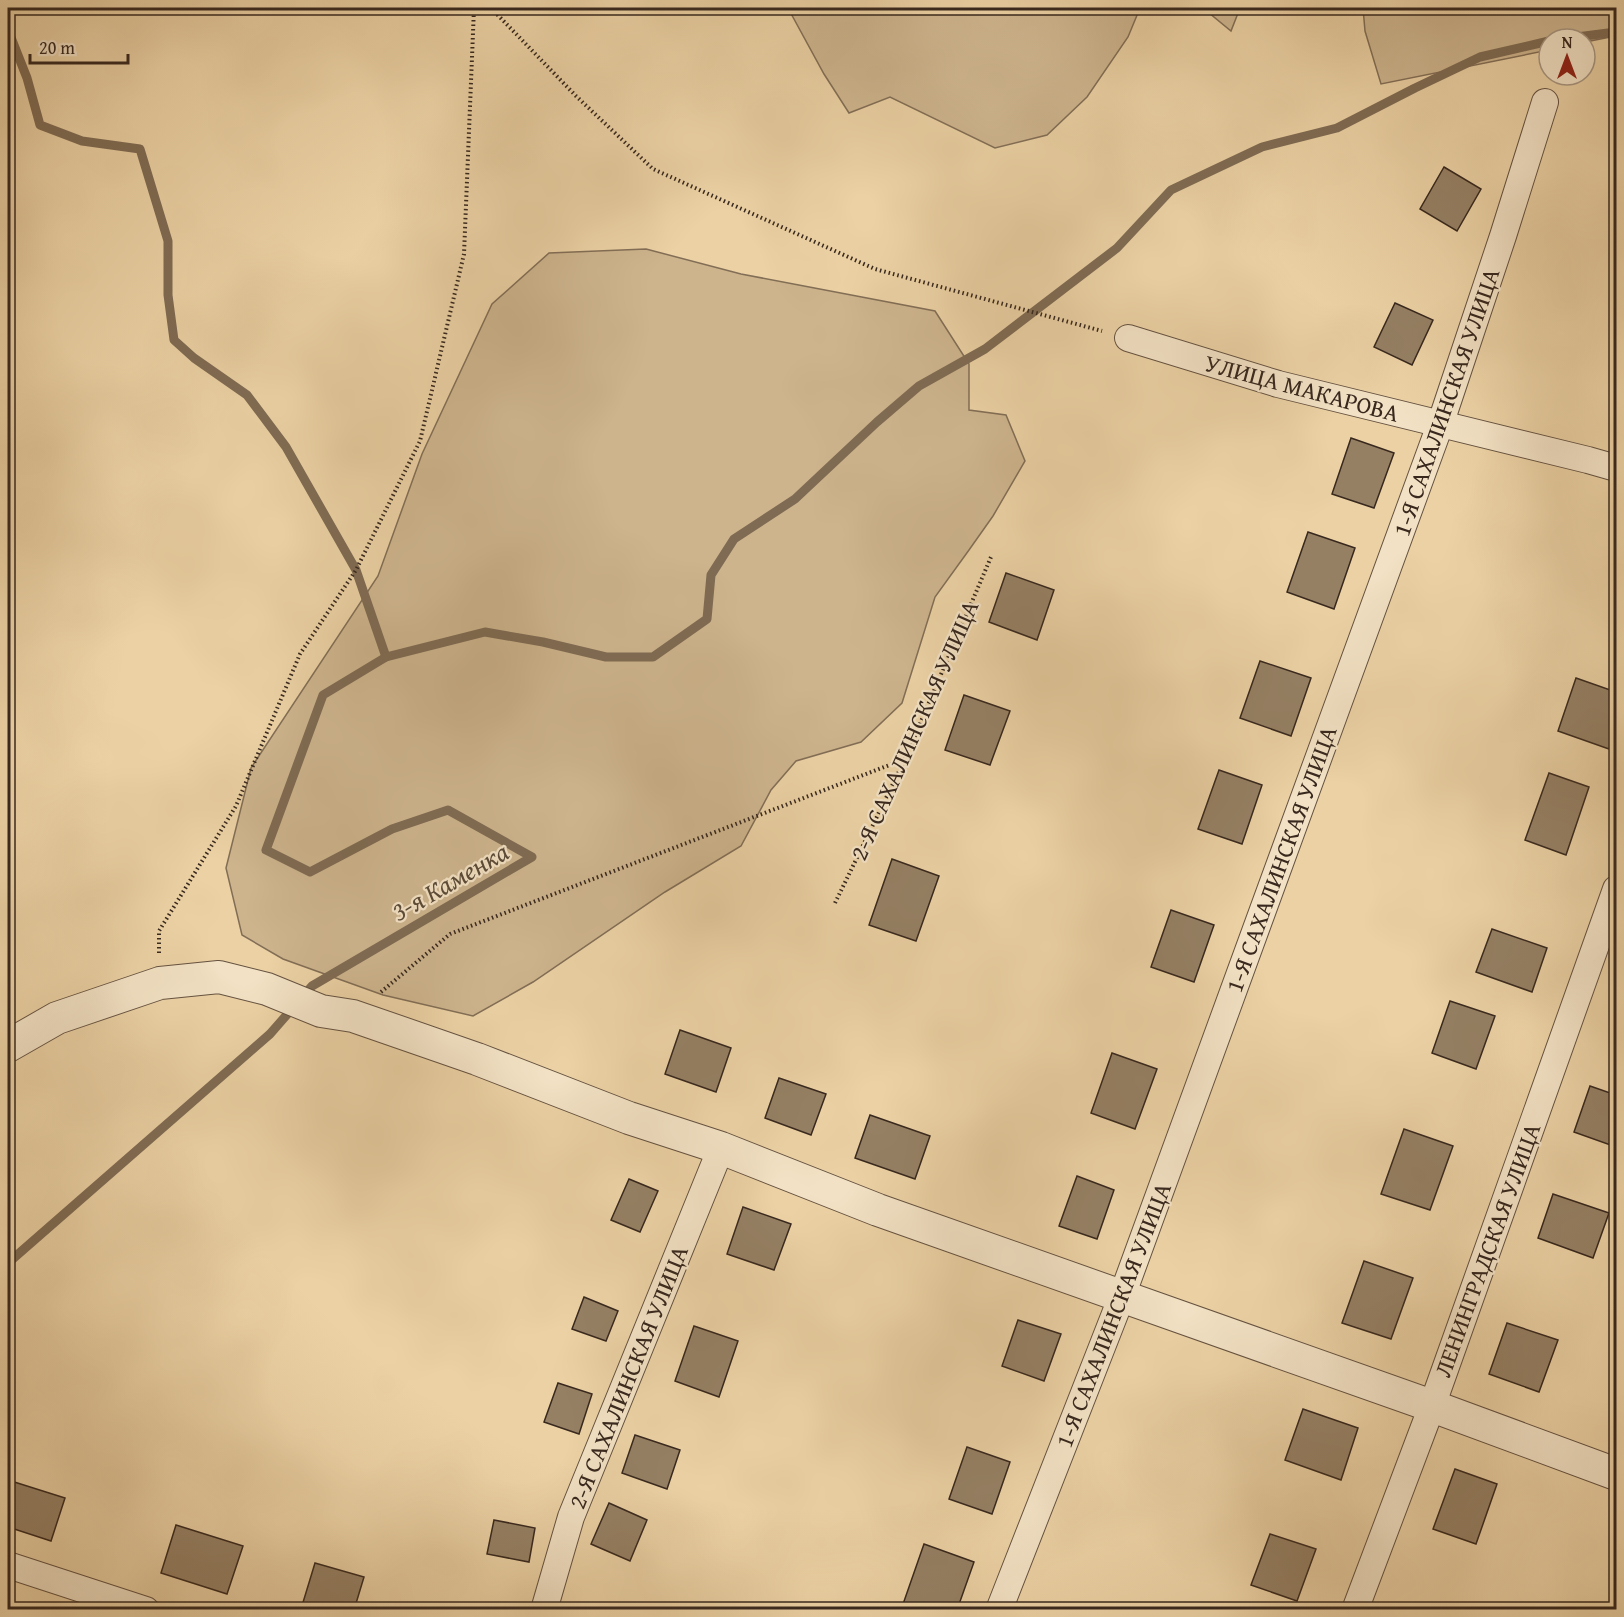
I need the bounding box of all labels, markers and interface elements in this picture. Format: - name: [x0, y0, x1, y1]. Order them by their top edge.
- scale bar: [30, 27, 128, 65]
- north arrow: [1537, 27, 1597, 87]
- text: N: [1562, 30, 1573, 54]
- text: 20 m: [39, 34, 75, 61]
- street label: 1-Я САХАЛИНСКАЯ УЛИЦА: [1384, 263, 1508, 541]
- street label: УЛИЦА МАКАРОВА: [1201, 345, 1403, 431]
- street label: 2-Я САХАЛИНСКАЯ УЛИЦА: [841, 594, 987, 866]
- street label: 1-Я САХАЛИНСКАЯ УЛИЦА: [1216, 720, 1346, 997]
- water label: 3-я Каменка: [383, 832, 516, 931]
- street label: ЛЕНИНГРАДСКАЯ УЛИЦА: [1425, 1118, 1549, 1382]
- street label: 1-Я САХАЛИНСКАЯ УЛИЦА: [1046, 1177, 1180, 1453]
- street label: 2-Я САХАЛИНСКАЯ УЛИЦА: [559, 1240, 697, 1514]

